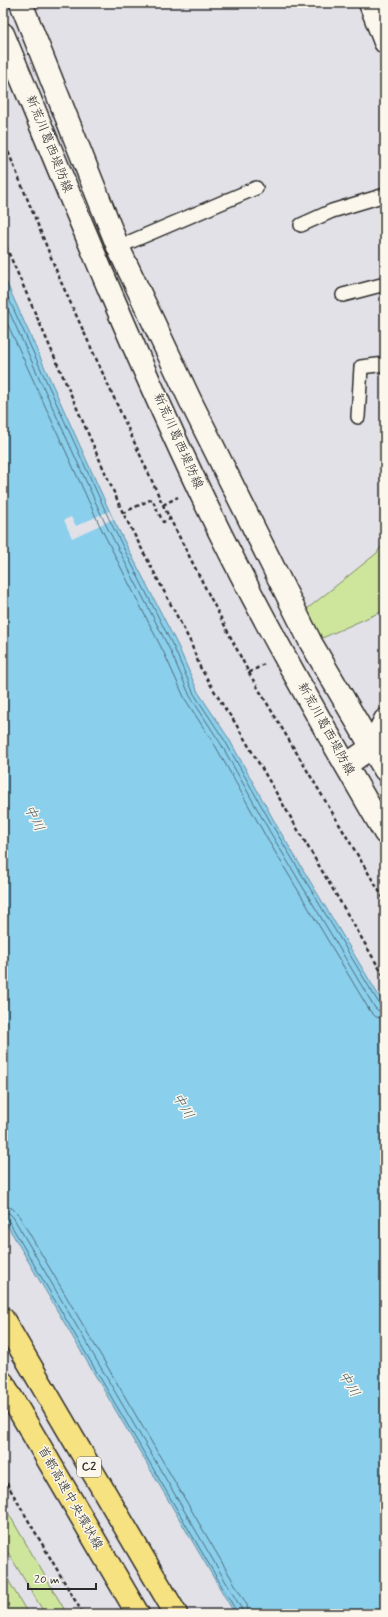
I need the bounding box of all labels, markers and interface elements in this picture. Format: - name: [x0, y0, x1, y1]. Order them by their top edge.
- street label: 新荒川葛西堤防線: [22, 93, 77, 196]
- street label: 新荒川葛西堤防線: [149, 390, 207, 493]
- street label: 新荒川葛西堤防線: [293, 679, 359, 779]
- water label: 中川: [20, 801, 48, 835]
- water label: 中川: [168, 1089, 198, 1123]
- water label: 中川: [334, 1367, 364, 1401]
- street label: 首都高速中央環状線: [33, 1443, 107, 1554]
- road number: C2: [77, 1457, 101, 1477]
- scale bar: [28, 1565, 96, 1591]
- text: 20 m: [34, 1572, 60, 1588]

